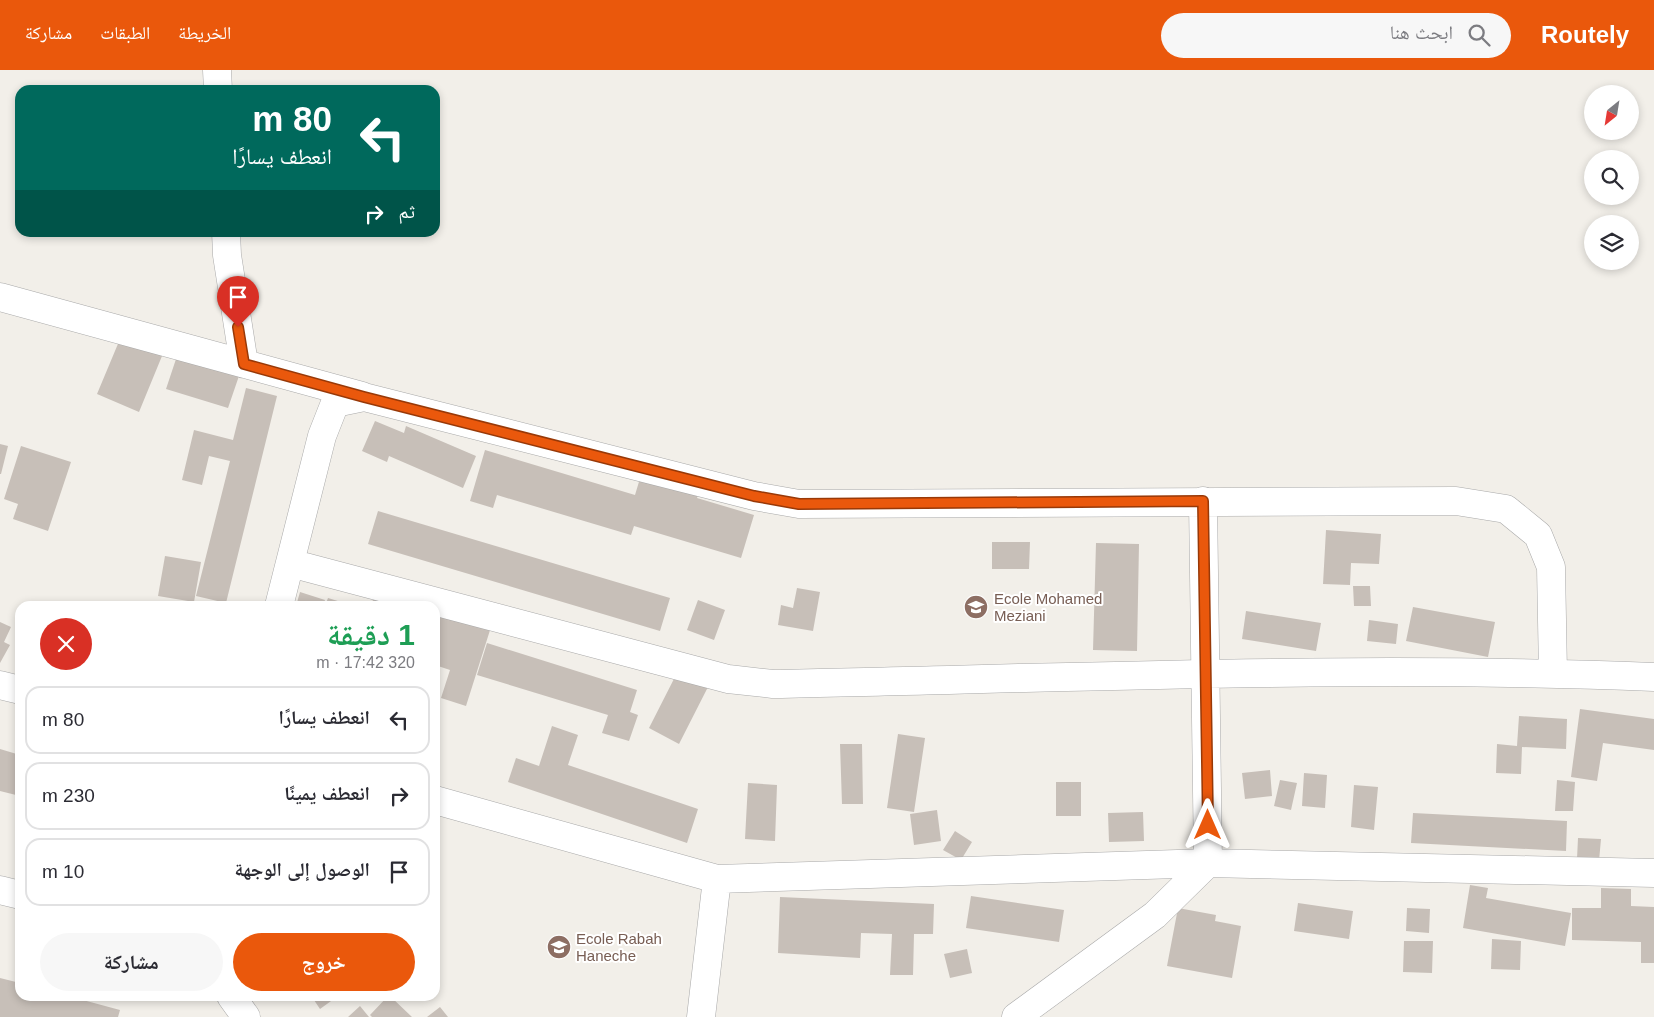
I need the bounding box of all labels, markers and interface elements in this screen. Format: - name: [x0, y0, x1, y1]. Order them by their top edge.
- search box: [1161, 13, 1511, 58]
- icon: search: [1465, 21, 1493, 49]
- text: Routely: [1541, 21, 1629, 48]
- text: ابحث هنا: [1390, 22, 1453, 43]
- text: مشاركة: [25, 23, 72, 43]
- text: الطبقات: [100, 23, 150, 43]
- text: الخريطة: [178, 23, 231, 43]
- north arrow: [1584, 85, 1639, 140]
- map controls: [1584, 85, 1639, 270]
- text: 80 m: [252, 99, 332, 138]
- icon: left: [350, 105, 415, 170]
- text: انعطف يسارًا: [232, 144, 332, 169]
- button: search: [1584, 150, 1639, 205]
- icon: right: [360, 200, 388, 228]
- text: ثم: [398, 201, 415, 222]
- button: layers: [1584, 215, 1639, 270]
- pin: [217, 276, 259, 327]
- icon: arrive: [224, 283, 252, 311]
- place label: Ecole Mohamed Meziani: [994, 590, 1102, 624]
- school or university icon: Ecole Mohamed Meziani: [963, 594, 989, 620]
- button: close: [40, 618, 92, 670]
- text: 1 دقيقة: [327, 618, 415, 651]
- text: 320 m · 17:42: [316, 654, 415, 671]
- icon: left: [385, 706, 413, 734]
- text: انعطف يسارًا: [279, 707, 370, 728]
- text: 80 m: [42, 709, 84, 730]
- icon: right: [385, 782, 413, 810]
- text: انعطف يمينًا: [284, 783, 370, 804]
- text: 230 m: [42, 785, 95, 806]
- position arrow: [1181, 798, 1233, 850]
- icon: arrive: [385, 858, 413, 886]
- text: الوصول إلى الوجهة: [234, 859, 370, 880]
- text: 10 m: [42, 861, 84, 882]
- place label: Ecole Rabah Haneche: [576, 930, 662, 964]
- button: مشاركة: [40, 933, 223, 991]
- button: خروج: [233, 933, 415, 991]
- school or university icon: Ecole Rabah Haneche: [546, 934, 572, 960]

